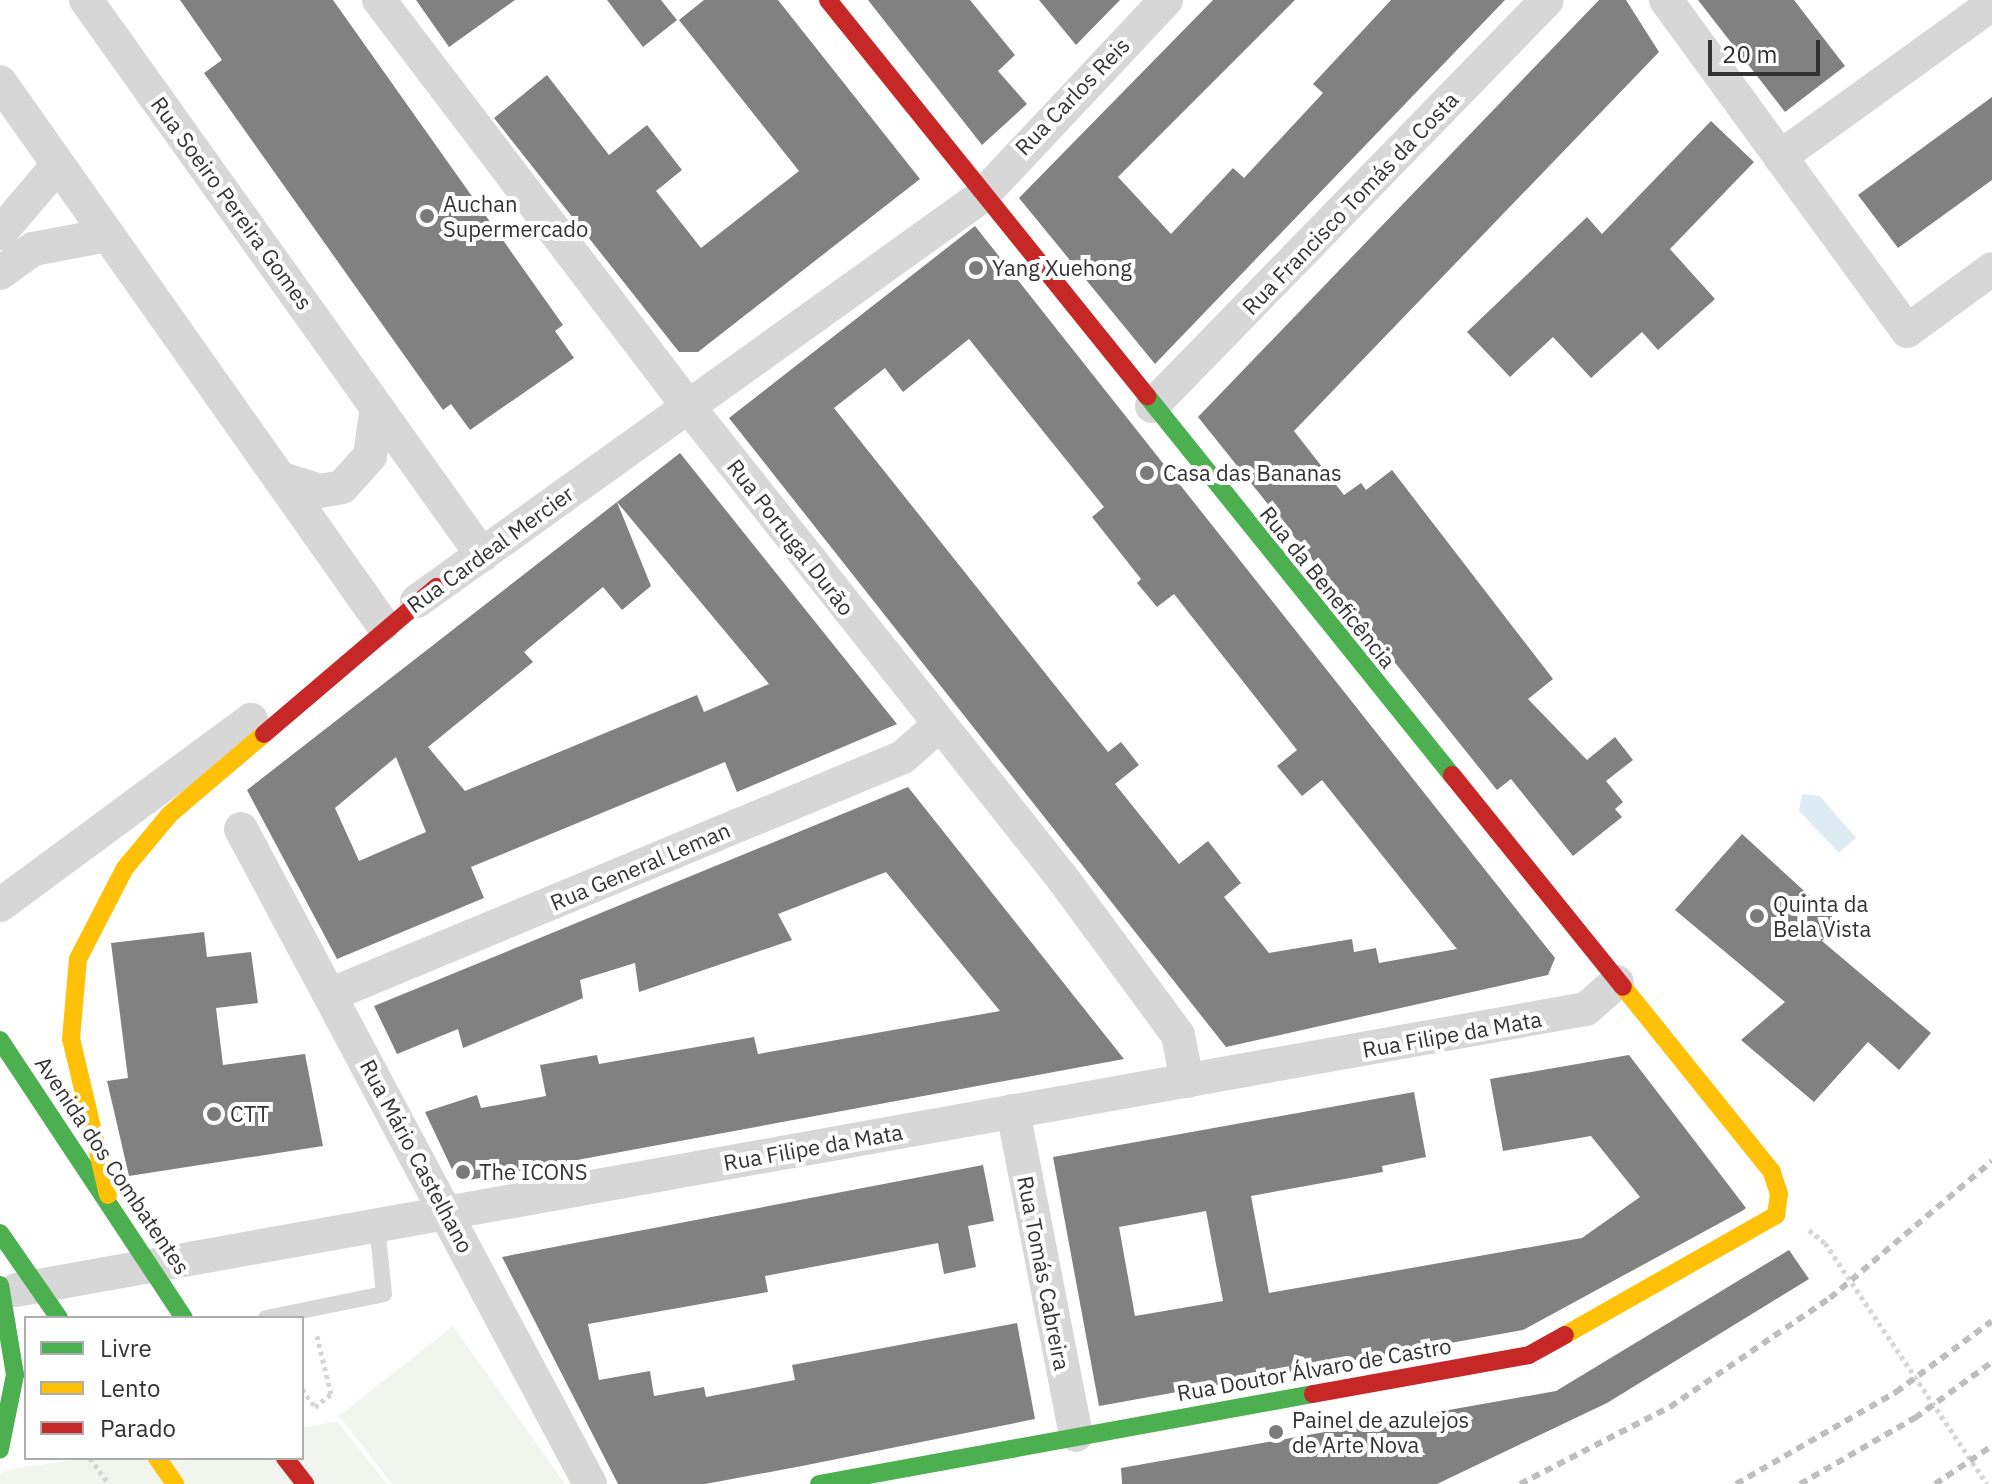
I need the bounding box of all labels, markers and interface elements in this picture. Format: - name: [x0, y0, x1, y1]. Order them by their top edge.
- scale bar: [1712, 24, 1824, 74]
- street label: Rua Carlos Reis: [1009, 32, 1135, 160]
- text: 20 m: [1722, 38, 1777, 70]
- street label: Rua Francisco Tomás da Costa: [1237, 86, 1463, 320]
- street label: Rua Soeiro Pereira Gomes: [146, 91, 318, 315]
- place label: Auchan Supermercado: [443, 190, 588, 242]
- marker: Auchan Supermercado: [418, 207, 436, 225]
- place label: Yang Xuehong: [992, 255, 1132, 281]
- marker: Yang Xuehong: [967, 259, 985, 277]
- street label: Rua Portugal Durão: [722, 454, 860, 620]
- place label: Casa das Bananas: [1163, 460, 1342, 486]
- marker: Casa das Bananas: [1138, 464, 1156, 482]
- street label: Rua Cardeal Mercier: [402, 480, 578, 618]
- street label: Rua da Beneficência: [1255, 501, 1401, 673]
- street label: Rua General Leman: [546, 816, 734, 916]
- place label: Quinta da Bela Vista: [1773, 890, 1871, 942]
- marker: Quinta da Bela Vista: [1748, 907, 1766, 925]
- street label: Rua Filipe da Mata: [1360, 1005, 1544, 1063]
- street label: Avenida dos Combatentes: [30, 1051, 196, 1279]
- street label: Rua Mário Castelhano: [355, 1055, 479, 1257]
- place label: CTT: [230, 1101, 269, 1127]
- marker: CTT: [205, 1105, 223, 1123]
- street label: Rua Filipe da Mata: [721, 1118, 905, 1176]
- place label: The ICONS: [479, 1159, 587, 1185]
- marker: The ICONS: [454, 1163, 472, 1181]
- street label: Rua Tomás Cabreira: [1012, 1174, 1076, 1372]
- legend: [24, 1316, 304, 1460]
- text: Livre: [100, 1332, 152, 1364]
- street label: Rua Doutor Álvaro de Castro: [1175, 1332, 1453, 1406]
- text: Lento: [100, 1372, 160, 1404]
- place label: Painel de azulejos de Arte Nova: [1292, 1406, 1469, 1458]
- text: Parado: [100, 1412, 176, 1444]
- marker: Painel de azulejos de Arte Nova: [1267, 1423, 1285, 1441]

